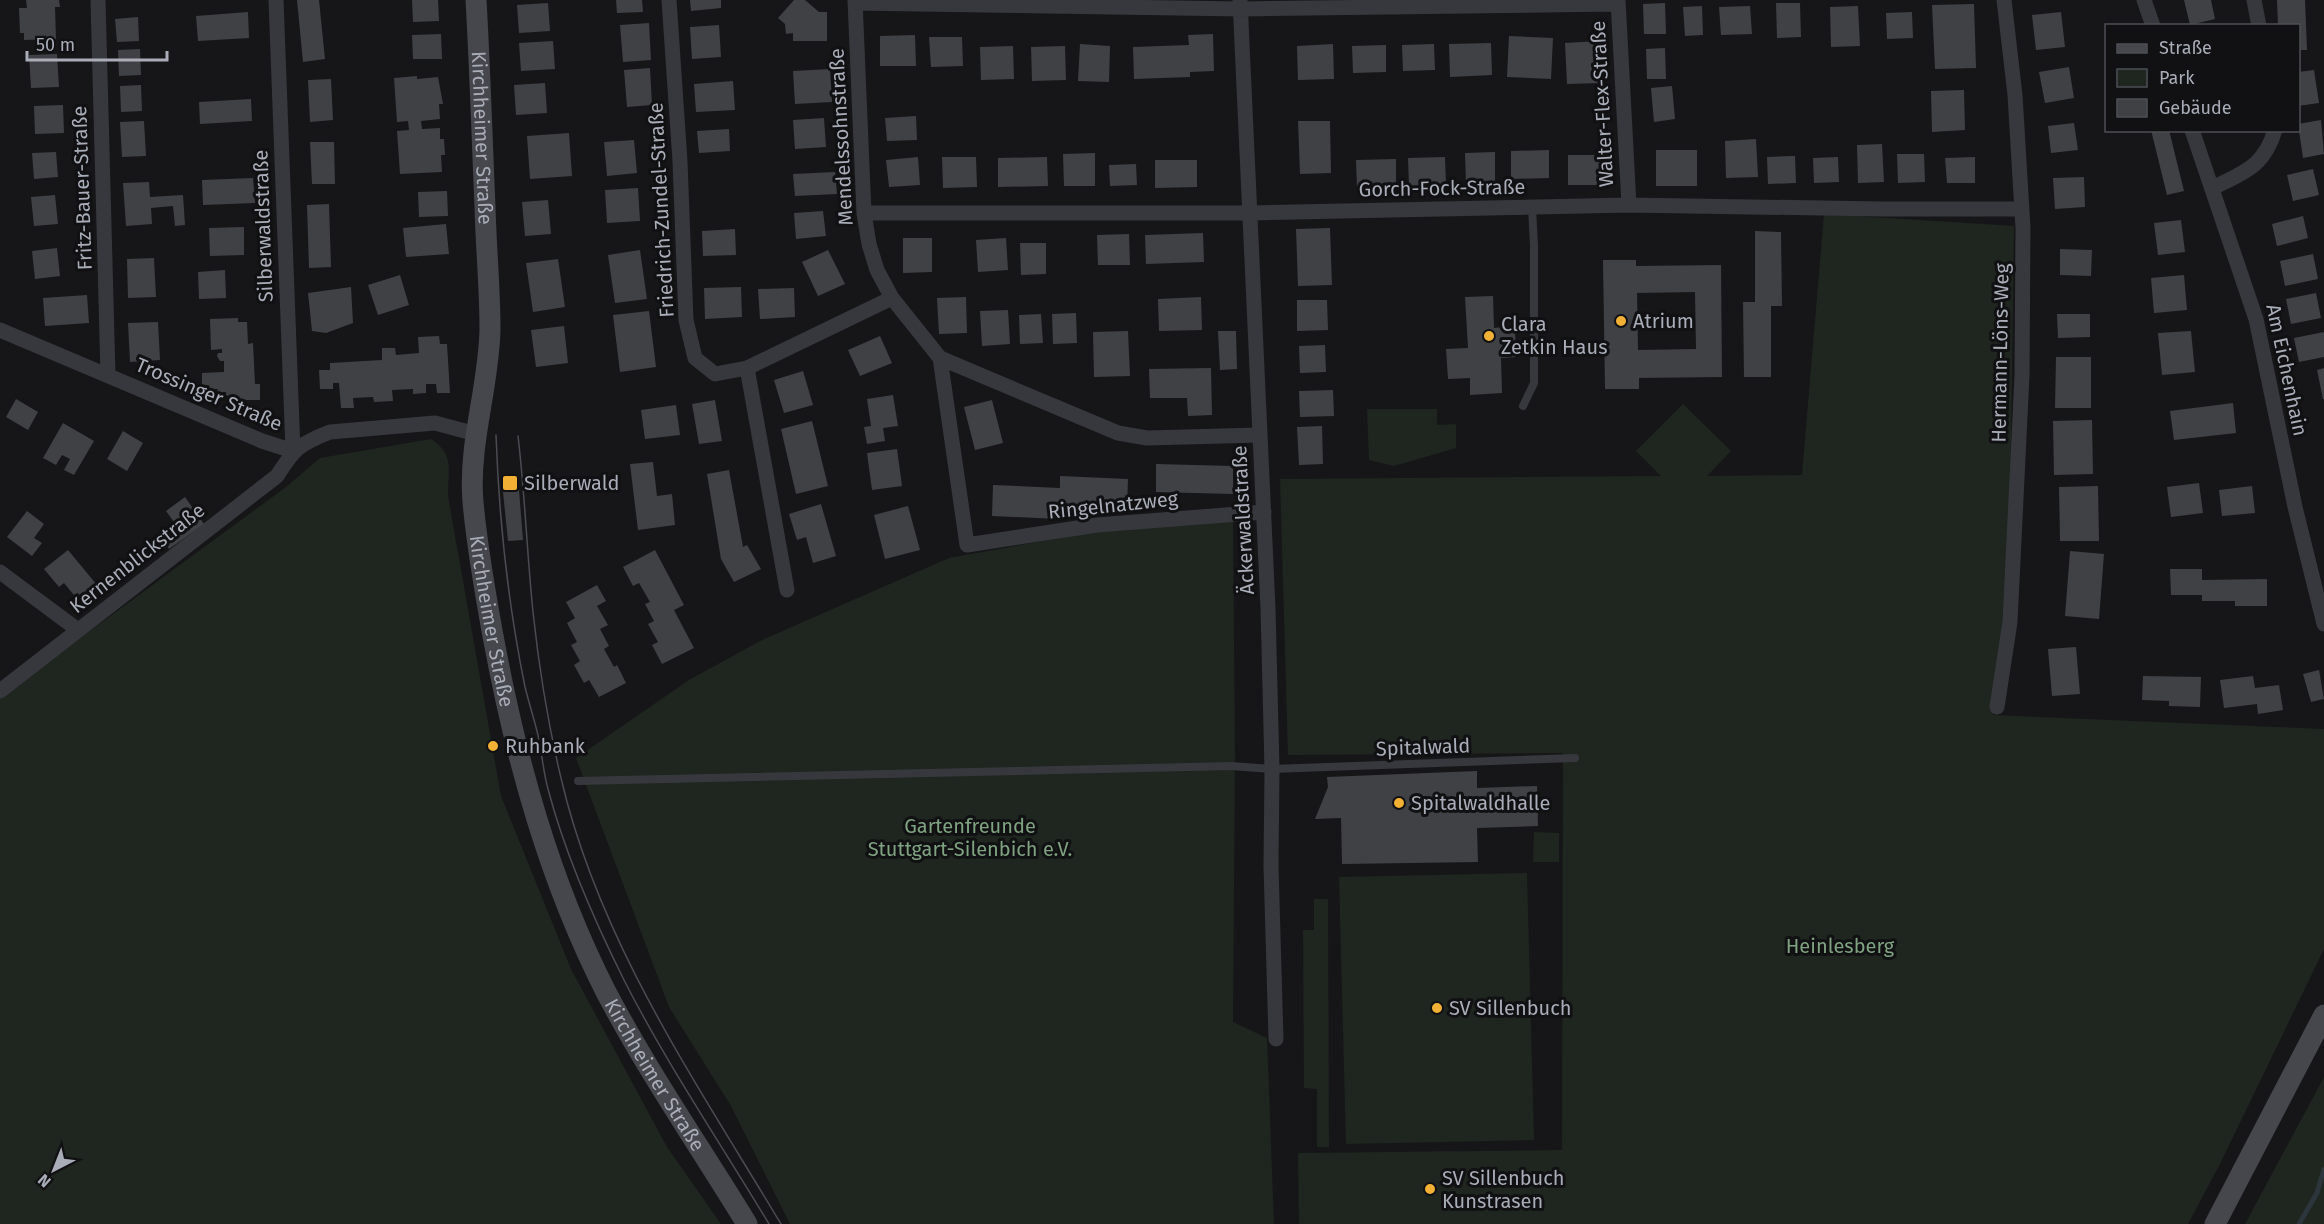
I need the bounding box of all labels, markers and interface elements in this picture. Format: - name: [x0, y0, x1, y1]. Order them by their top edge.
- street label: Walter-Flex-Straße: [1586, 20, 1618, 188]
- scale bar: [27, 24, 166, 62]
- legend: [2105, 24, 2300, 132]
- text: 50 m: [36, 34, 75, 56]
- text: Straße: [2159, 37, 2212, 59]
- street label: Mendelssohnstraße: [824, 48, 858, 226]
- street label: Kirchheimer Straße: [467, 50, 498, 225]
- text: Park: [2159, 67, 2195, 89]
- text: Gebäude: [2159, 97, 2232, 119]
- street label: Friedrich-Zundel-Straße: [643, 102, 679, 318]
- street label: Fritz-Bauer-Straße: [67, 105, 97, 271]
- street label: Silberwaldstraße: [248, 149, 278, 303]
- street label: Gorch-Fock-Straße: [1358, 175, 1526, 201]
- street label: Hermann-Löns-Weg: [1986, 262, 2014, 443]
- street label: Am Eichenhain: [2261, 302, 2313, 438]
- place label: Atrium: [1633, 309, 1694, 333]
- place label: Clara Zetkin Haus: [1501, 312, 1607, 359]
- marker: Atrium: [1614, 314, 1628, 328]
- marker: Clara Zetkin Haus: [1482, 329, 1496, 343]
- street label: Trossinger Straße: [132, 352, 286, 436]
- street label: Äckerwaldstraße: [1227, 445, 1259, 595]
- place label: Silberwald: [524, 471, 619, 495]
- marker: Silberwald: [501, 474, 519, 492]
- street label: Ringelnatzweg: [1047, 486, 1180, 524]
- street label: Kernenblickstraße: [65, 498, 209, 618]
- street label: Kirchheimer Straße: [465, 534, 519, 709]
- street label: Spitalwald: [1375, 733, 1471, 761]
- place label: Ruhbank: [505, 734, 586, 758]
- marker: Ruhbank: [486, 739, 500, 753]
- place label: Spitalwaldhalle: [1411, 791, 1550, 815]
- marker: Spitalwaldhalle: [1392, 796, 1406, 810]
- park label: Gartenfreunde Stuttgart-Silenbich e.V.: [868, 814, 1072, 861]
- park label: Heinlesberg: [1786, 934, 1895, 958]
- street label: Kirchheimer Straße: [600, 994, 710, 1156]
- place label: SV Sillenbuch: [1449, 996, 1572, 1020]
- marker: SV Sillenbuch: [1430, 1001, 1444, 1015]
- north arrow: [24, 1140, 84, 1200]
- place label: SV Sillenbuch Kunstrasen: [1442, 1166, 1565, 1213]
- text: N: [34, 1170, 55, 1191]
- marker: SV Sillenbuch Kunstrasen: [1423, 1182, 1437, 1196]

